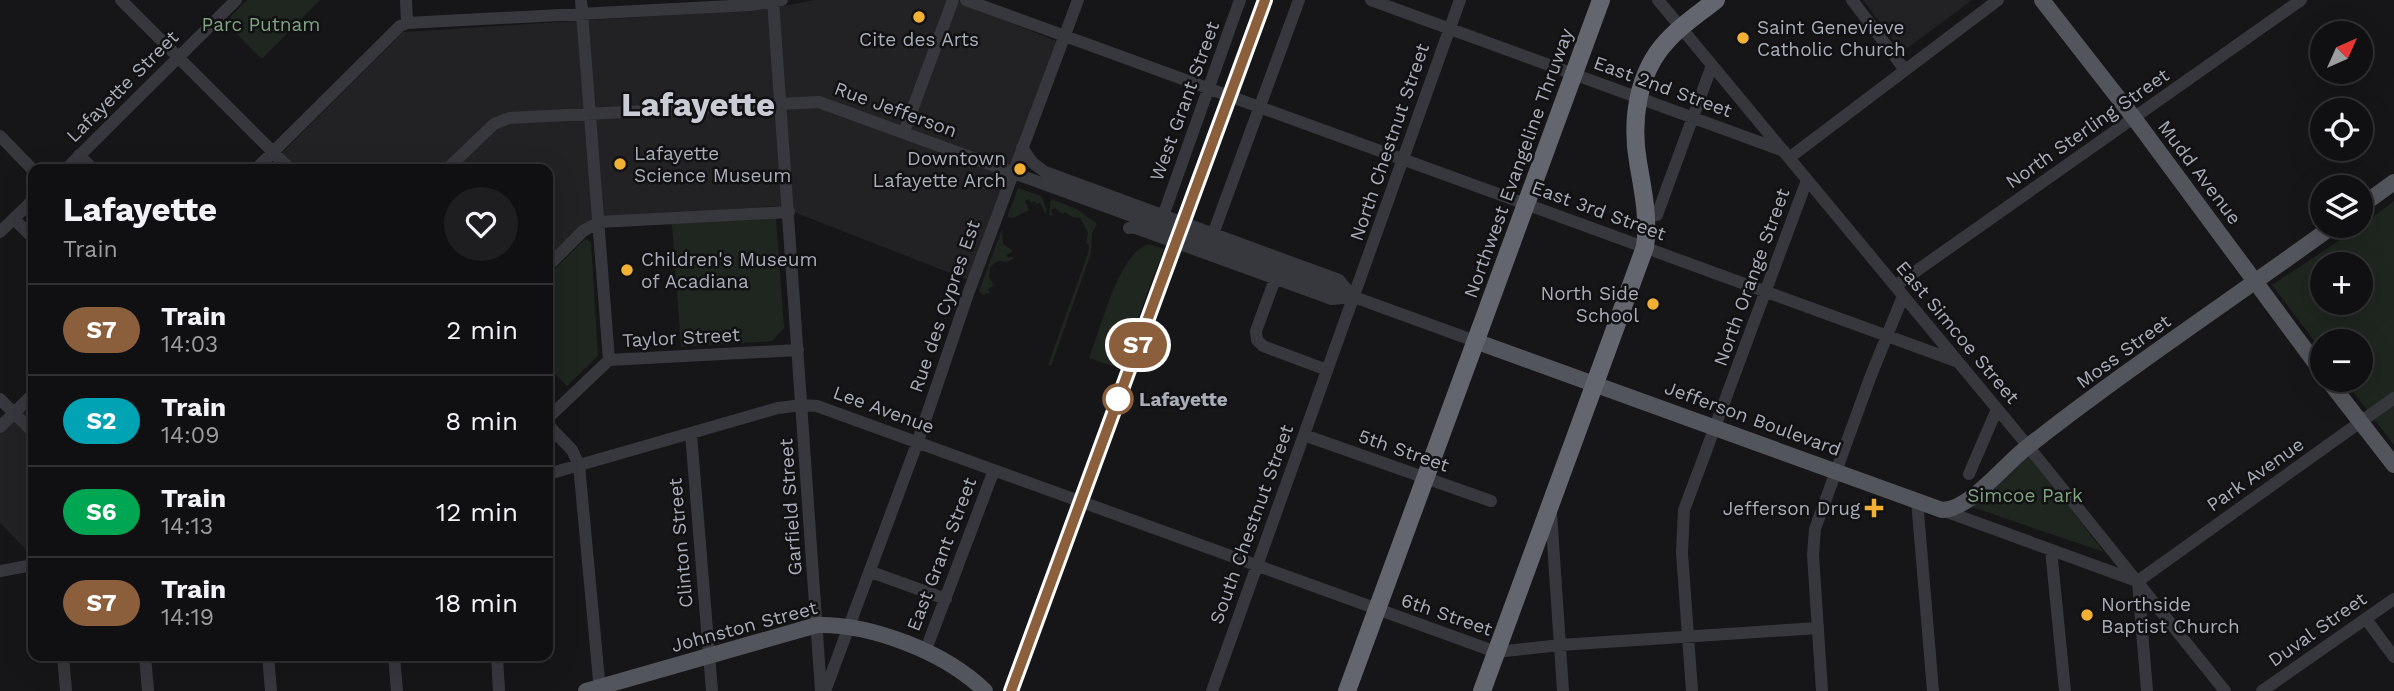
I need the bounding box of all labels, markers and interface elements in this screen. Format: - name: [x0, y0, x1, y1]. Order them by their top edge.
- marker: Cite des Arts: [911, 9, 927, 25]
- park label: Parc Putnam: [202, 13, 320, 36]
- place label: Saint Genevieve Catholic Church: [1757, 16, 1906, 61]
- street label: West Grant Street: [1145, 18, 1224, 184]
- north arrow: [2310, 21, 2373, 84]
- map controls: [2310, 21, 2373, 392]
- street label: Northwest Evangeline Thruway: [1459, 25, 1578, 301]
- street label: Lafayette Street: [62, 26, 183, 147]
- place label: Cite des Arts: [859, 28, 979, 51]
- marker: Saint Genevieve Catholic Church: [1735, 30, 1751, 46]
- street label: North Chestnut Street: [1345, 40, 1434, 244]
- street label: East 2nd Street: [1590, 51, 1735, 122]
- street label: North Sterling Street: [2001, 63, 2173, 193]
- street label: Rue Jefferson: [831, 77, 960, 142]
- district label: Lafayette: [621, 85, 775, 124]
- button: locate: [2310, 98, 2373, 161]
- street label: Mudd Avenue: [2153, 116, 2246, 229]
- place label: Lafayette Science Museum: [634, 142, 791, 187]
- place label: Downtown Lafayette Arch: [873, 147, 1006, 192]
- marker: Lafayette Science Museum: [612, 156, 628, 172]
- marker: Downtown Lafayette Arch: [1012, 161, 1028, 177]
- street label: East 3rd Street: [1528, 175, 1669, 245]
- button: layers: [2310, 175, 2373, 238]
- street label: North Orange Street: [1709, 185, 1794, 369]
- button: heart: [444, 187, 518, 261]
- text: Lafayette: [63, 190, 217, 229]
- street label: Rue des Cypres Est: [904, 217, 985, 395]
- text: Train: [63, 236, 118, 263]
- place label: Children's Museum of Acadiana: [641, 248, 818, 293]
- button: +: [2310, 252, 2373, 315]
- street label: East Simcoe Street: [1891, 256, 2024, 408]
- marker: Children's Museum of Acadiana: [619, 262, 635, 278]
- place label: North Side School: [1540, 282, 1639, 327]
- marker: North Side School: [1645, 296, 1661, 312]
- text: Train: [161, 301, 226, 331]
- street label: Moss Street: [2072, 309, 2175, 393]
- text: 2 min: [446, 315, 518, 345]
- text: S7: [86, 316, 117, 344]
- line badge: S7: [1106, 322, 1170, 368]
- street label: Taylor Street: [622, 323, 740, 352]
- button: −: [2310, 329, 2373, 392]
- text: 14:03: [161, 331, 218, 358]
- text: S7: [1123, 331, 1153, 359]
- street label: Jefferson Boulevard: [1662, 376, 1844, 461]
- street label: Lee Avenue: [830, 381, 938, 438]
- marker: Lafayette: [1103, 384, 1133, 414]
- place label: Lafayette: [1139, 388, 1228, 411]
- text: Train: [161, 392, 226, 422]
- text: 8 min: [445, 406, 518, 436]
- text: S2: [87, 407, 116, 435]
- street label: South Chestnut Street: [1205, 421, 1298, 627]
- text: 14:09: [161, 422, 219, 449]
- street label: 5th Street: [1355, 424, 1452, 477]
- street label: Park Avenue: [2202, 432, 2308, 516]
- street label: Garfield Street: [774, 438, 807, 576]
- street label: East Grant Street: [902, 474, 981, 634]
- street label: Clinton Street: [663, 477, 698, 609]
- text: Train: [161, 483, 226, 513]
- park label: Simcoe Park: [1967, 484, 2083, 507]
- text: 12 min: [436, 497, 518, 527]
- place label: Jefferson Drug: [1723, 497, 1861, 520]
- text: S6: [86, 498, 117, 526]
- marker: Jefferson Drug: [1866, 500, 1882, 516]
- text: 14:13: [161, 513, 213, 540]
- text: Train: [161, 574, 226, 604]
- street label: Duval Street: [2264, 587, 2371, 672]
- text: 18 min: [435, 588, 518, 618]
- street label: 6th Street: [1398, 588, 1495, 641]
- text: S7: [86, 589, 117, 617]
- place label: Northside Baptist Church: [2101, 593, 2240, 638]
- street label: Johnston Street: [669, 596, 820, 657]
- text: 14:19: [161, 604, 214, 631]
- marker: Northside Baptist Church: [2079, 607, 2095, 623]

